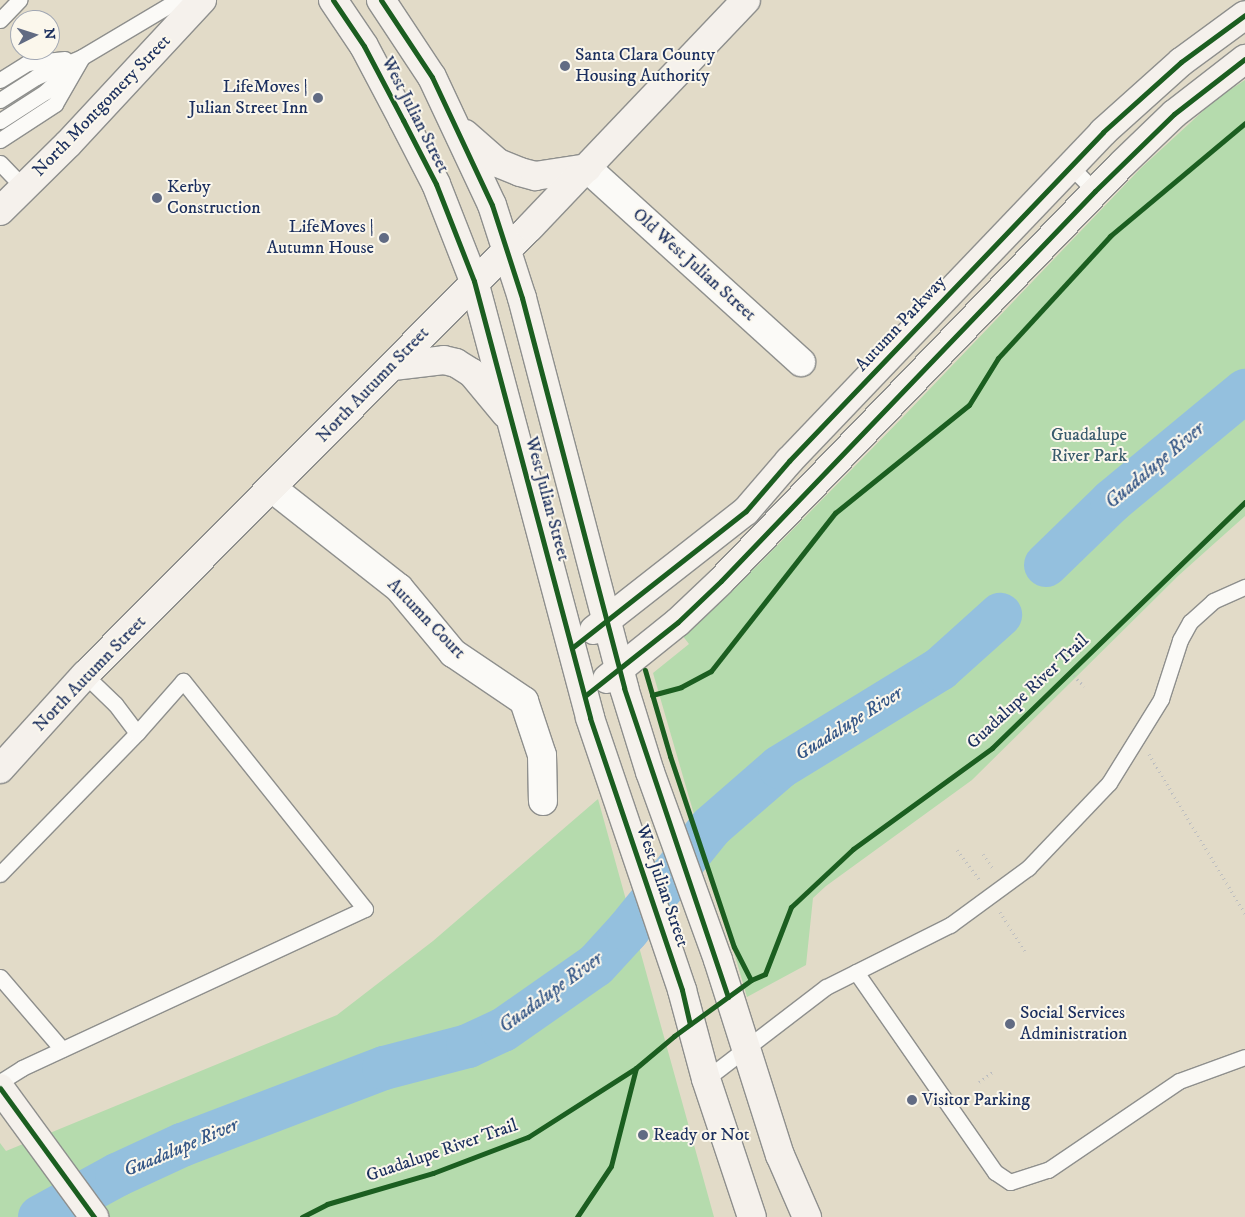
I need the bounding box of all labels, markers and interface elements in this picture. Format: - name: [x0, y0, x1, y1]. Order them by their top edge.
- north arrow: [10, 10, 60, 60]
- street label: North Montgomery Street: [29, 31, 175, 181]
- place label: Santa Clara County Housing Authority: [575, 45, 715, 88]
- street label: West Julian Street: [376, 53, 454, 177]
- marker: Santa Clara County Housing Authority: [559, 60, 571, 72]
- place label: LifeMoves | Julian Street Inn: [189, 77, 308, 120]
- marker: LifeMoves | Julian Street Inn: [312, 92, 324, 104]
- place label: Kerby Construction: [167, 177, 261, 220]
- marker: Kerby Construction: [151, 192, 163, 204]
- street label: Old West Julian Street: [628, 204, 760, 326]
- place label: LifeMoves | Autumn House: [267, 217, 374, 260]
- marker: LifeMoves | Autumn House: [378, 232, 390, 244]
- street label: Autumn Parkway: [851, 272, 951, 376]
- street label: North Autumn Street: [312, 323, 434, 447]
- water label: Guadalupe River: [1101, 418, 1209, 514]
- park label: Guadalupe River Park: [1051, 425, 1127, 468]
- street label: West Julian Street: [520, 434, 574, 564]
- street label: Autumn Court: [382, 574, 470, 664]
- street label: North Autumn Street: [29, 612, 151, 736]
- street label: Guadalupe River Trail: [963, 630, 1093, 754]
- water label: Guadalupe River: [791, 682, 907, 766]
- street label: West Julian Street: [631, 822, 693, 950]
- water label: Guadalupe River: [495, 948, 607, 1038]
- place label: Social Services Administration: [1020, 1003, 1127, 1046]
- marker: Social Services Administration: [1004, 1018, 1016, 1030]
- place label: Visitor Parking: [922, 1089, 1030, 1111]
- marker: Visitor Parking: [906, 1094, 918, 1106]
- water label: Guadalupe River: [120, 1114, 242, 1182]
- street label: Guadalupe River Trail: [364, 1115, 520, 1187]
- place label: Ready or Not: [653, 1124, 749, 1146]
- marker: Ready or Not: [637, 1129, 649, 1141]

